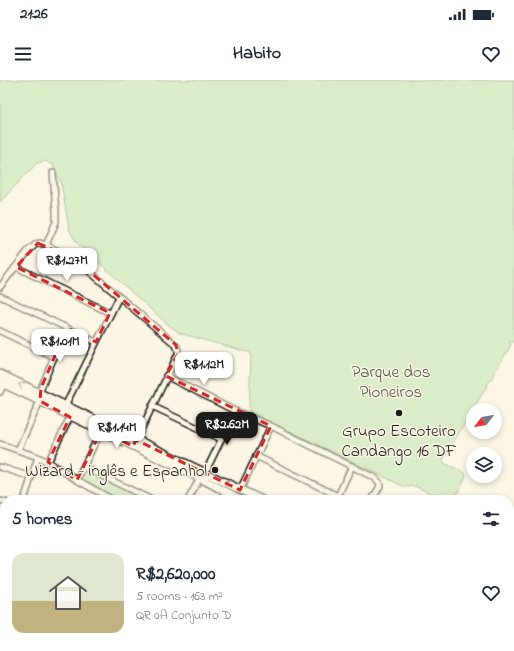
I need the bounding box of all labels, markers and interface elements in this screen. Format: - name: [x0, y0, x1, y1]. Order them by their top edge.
- text: 21:26: [20, 3, 48, 25]
- text: Habito: [233, 41, 281, 67]
- icon: menu: [12, 43, 34, 65]
- icon: heart: [480, 43, 502, 65]
- pin: R$1.27M: [30, 248, 104, 282]
- text: R$1.27M: [46, 251, 88, 270]
- pin: R$1.01M: [23, 329, 97, 363]
- text: R$1.01M: [40, 332, 80, 351]
- pin: R$1.12M: [167, 352, 241, 386]
- text: R$1.12M: [184, 355, 224, 374]
- park label: Parque dos Pioneiros: [352, 360, 430, 405]
- one-way arrow: [18, 382, 25, 390]
- north arrow: [466, 403, 502, 439]
- map controls: [466, 403, 502, 483]
- marker: Grupo Escoteiro Candango 16 DF: [394, 408, 404, 418]
- pin: R$2.62M: [190, 412, 264, 446]
- pin: R$1.14M: [80, 415, 154, 449]
- text: R$2.62M: [205, 415, 249, 434]
- text: R$1.14M: [97, 418, 137, 437]
- place label: Grupo Escoteiro Candango 16 DF: [341, 419, 457, 466]
- button: layers: [466, 447, 502, 483]
- place label: Wizard - inglês e Espanhol: [25, 459, 207, 486]
- marker: Wizard - inglês e Espanhol: [210, 465, 220, 475]
- one-way arrow: [223, 480, 231, 488]
- text: 5 homes: [12, 507, 72, 532]
- icon: filters: [480, 508, 502, 530]
- text: R$2,620,000: [136, 562, 215, 587]
- icon: home: [44, 569, 92, 617]
- icon: heart: [480, 582, 502, 604]
- text: 5 rooms · 163 m²: [136, 587, 223, 606]
- text: QR 0A Conjunto D: [136, 606, 232, 625]

